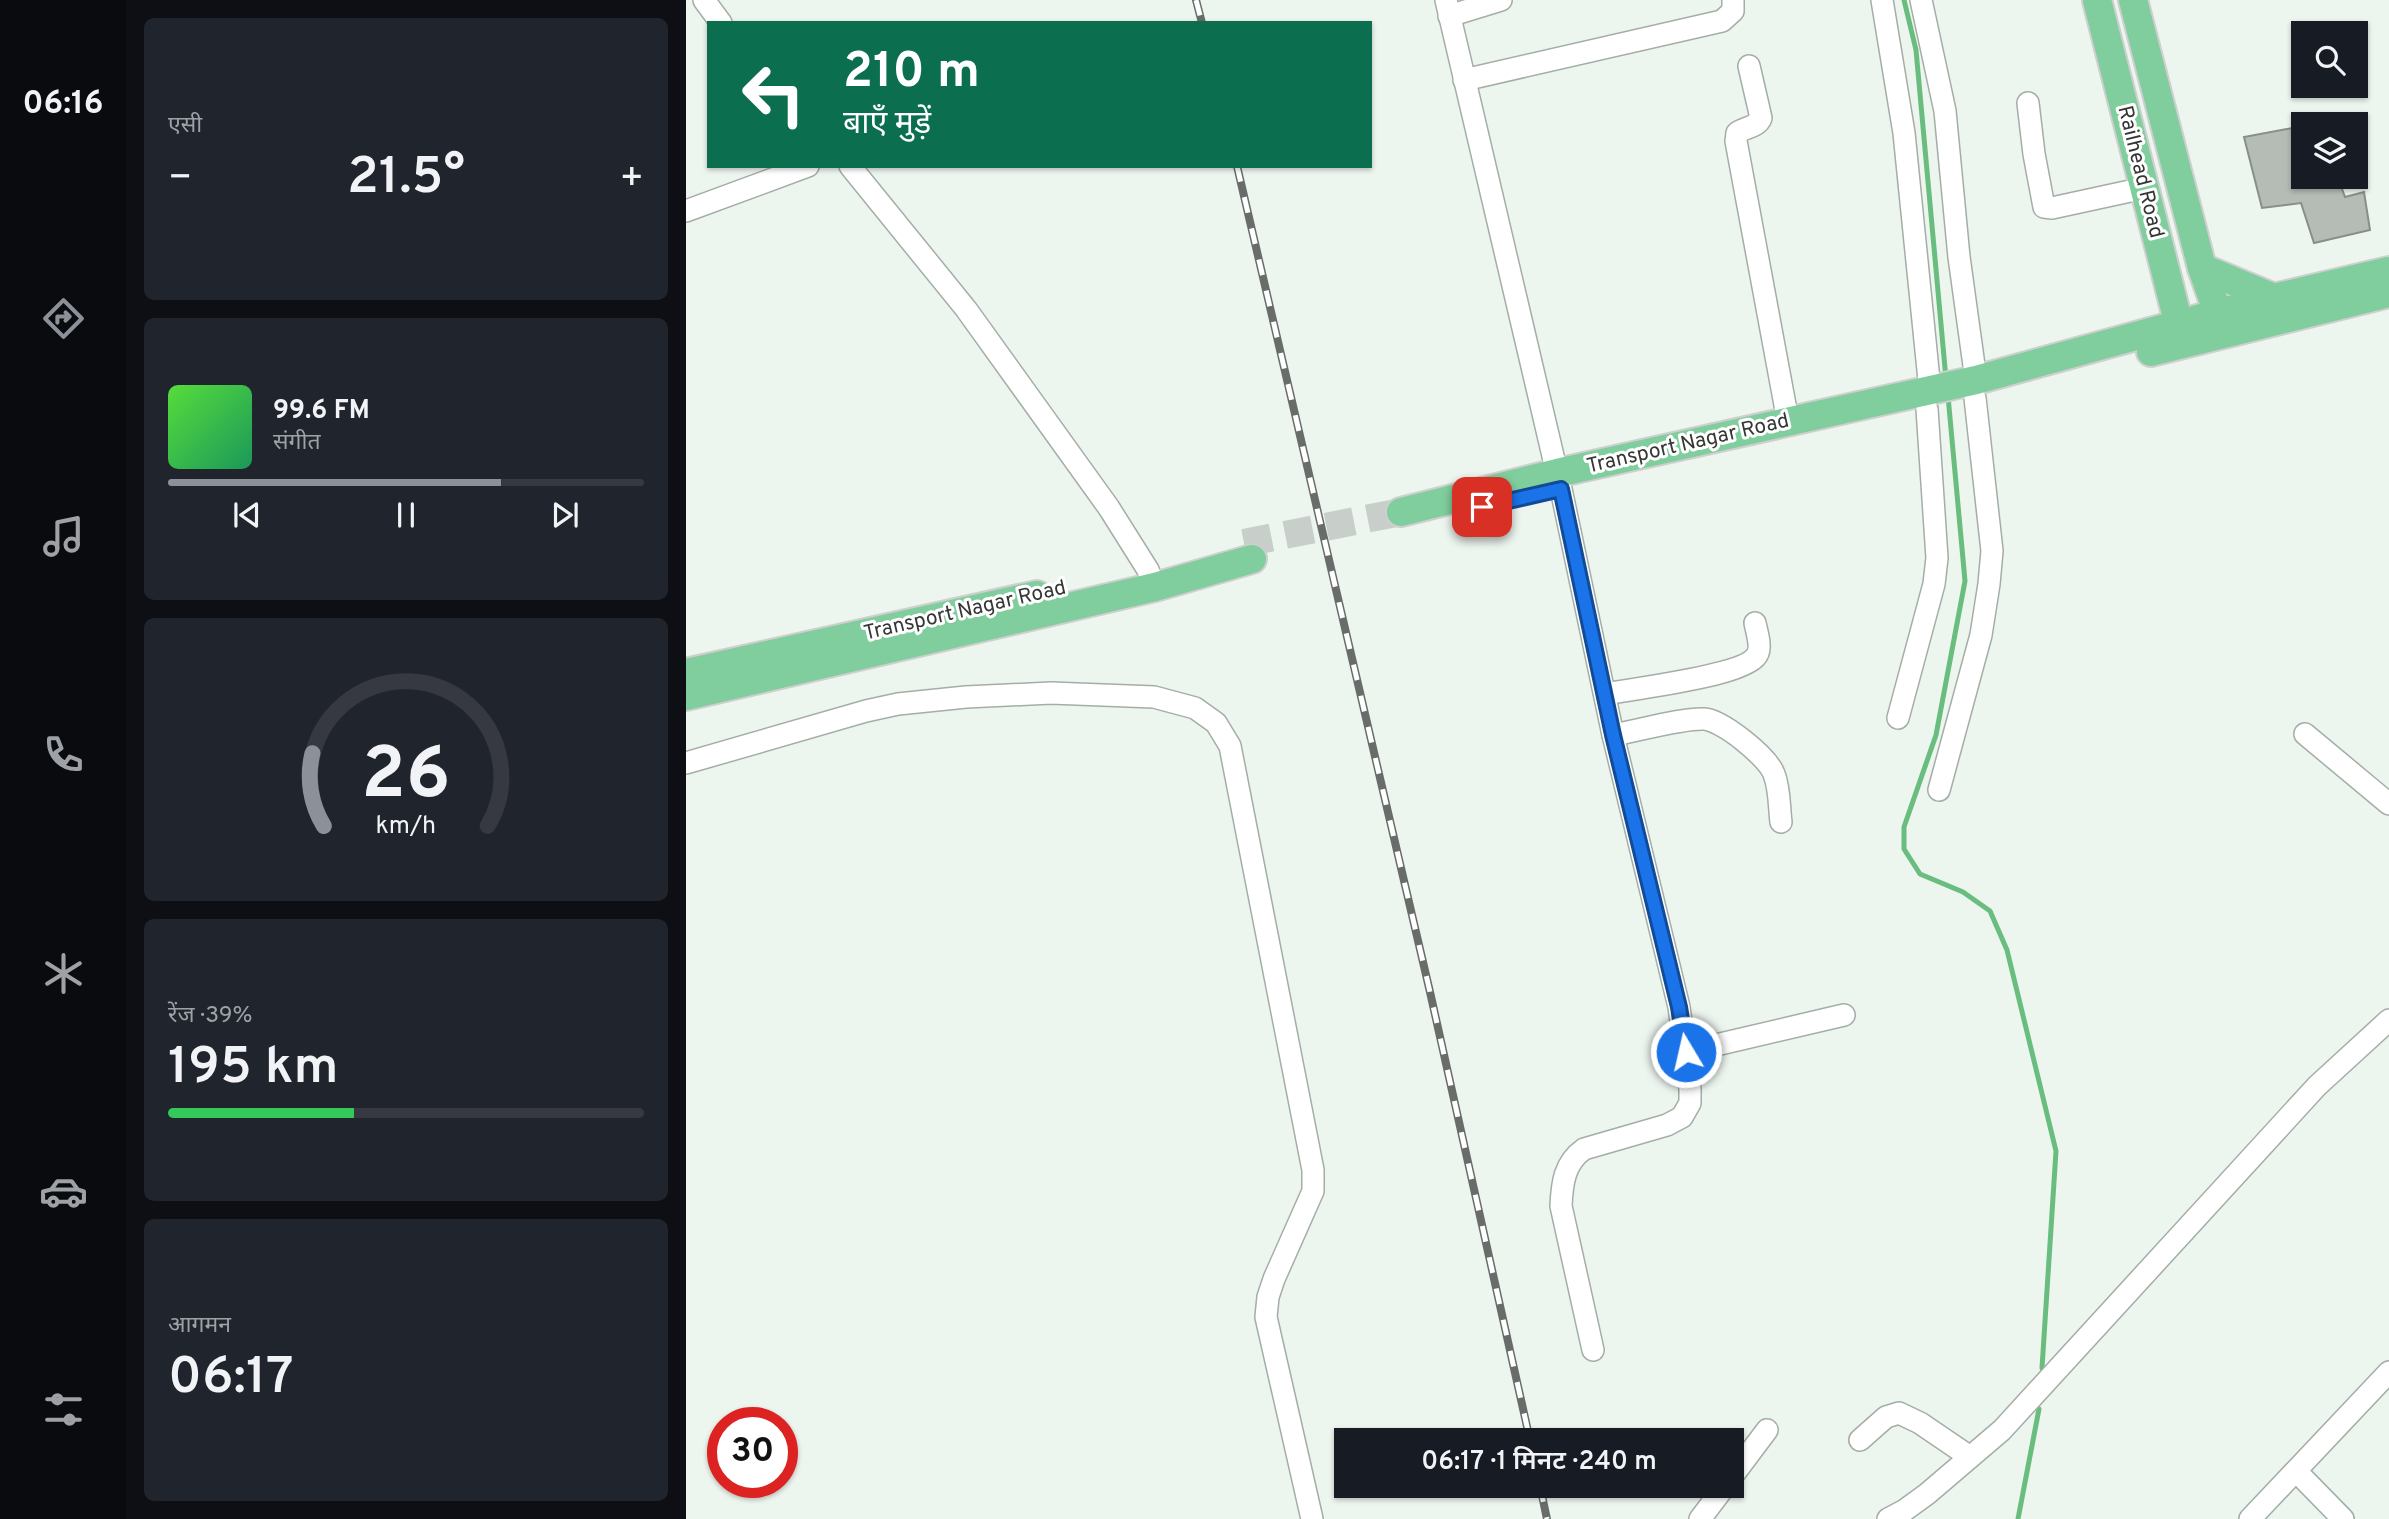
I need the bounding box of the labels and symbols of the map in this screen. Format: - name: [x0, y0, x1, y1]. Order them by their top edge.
- street label: Railhead Road: [2110, 103, 2170, 241]
- street label: Transport Nagar Road: [1584, 408, 1792, 480]
- pin: [1452, 477, 1512, 537]
- street label: Transport Nagar Road: [861, 575, 1069, 647]
- position arrow: [1649, 1015, 1723, 1089]
- speed limit sign: 30: [707, 1407, 798, 1498]

